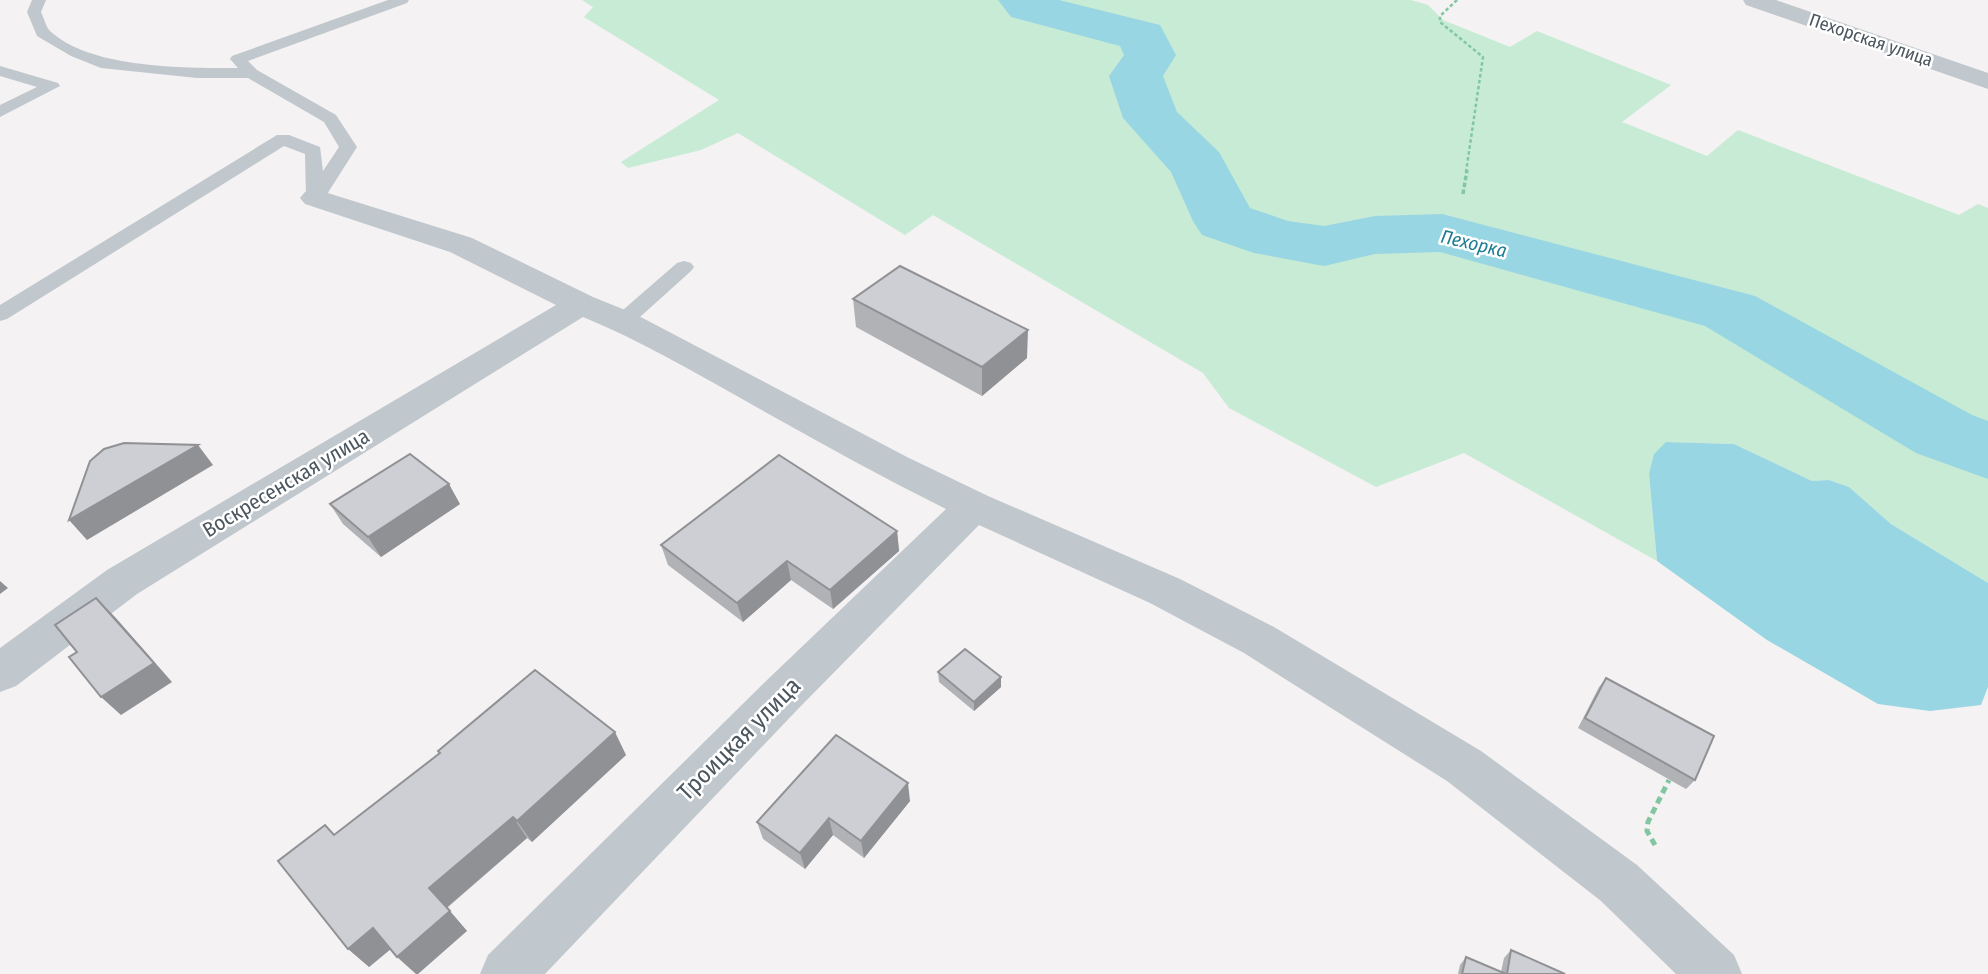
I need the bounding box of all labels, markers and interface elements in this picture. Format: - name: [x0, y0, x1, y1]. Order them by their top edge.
- street label: Пехорская улица: [1806, 9, 1936, 72]
- water label: Пехорка: [1439, 225, 1509, 262]
- street label: Воскресенская улица: [198, 423, 374, 543]
- street label: Троицкая улица: [672, 672, 806, 806]

